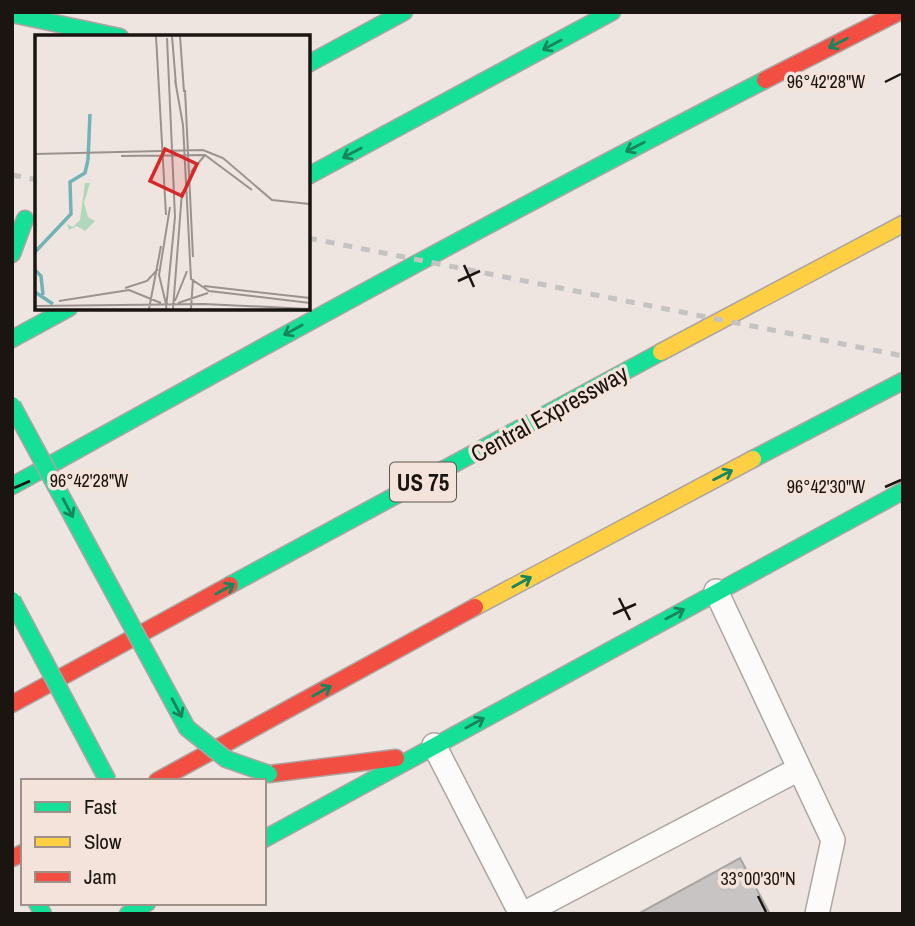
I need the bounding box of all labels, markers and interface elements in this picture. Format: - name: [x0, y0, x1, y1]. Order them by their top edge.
- inset map: [35, 35, 310, 310]
- one-way arrow: [828, 36, 849, 50]
- one-way arrow: [542, 38, 562, 52]
- text: 96°42'28"W: [787, 69, 865, 94]
- one-way arrow: [625, 140, 646, 154]
- one-way arrow: [342, 146, 362, 160]
- one-way arrow: [283, 324, 304, 337]
- street label: Central Expressway: [465, 357, 633, 469]
- road number: US 75: [390, 462, 456, 502]
- one-way arrow: [712, 467, 732, 481]
- text: 96°42'28"W: [50, 468, 128, 493]
- text: 96°42'30"W: [787, 474, 865, 499]
- one-way arrow: [62, 497, 75, 518]
- one-way arrow: [511, 575, 532, 588]
- one-way arrow: [215, 582, 235, 596]
- one-way arrow: [664, 607, 684, 621]
- one-way arrow: [312, 684, 332, 698]
- one-way arrow: [170, 697, 184, 718]
- one-way arrow: [464, 716, 484, 730]
- legend: [21, 779, 266, 905]
- text: Fast: [84, 792, 117, 821]
- text: Slow: [84, 827, 122, 856]
- text: Jam: [84, 862, 117, 891]
- text: 33°00'30"N: [720, 866, 796, 891]

